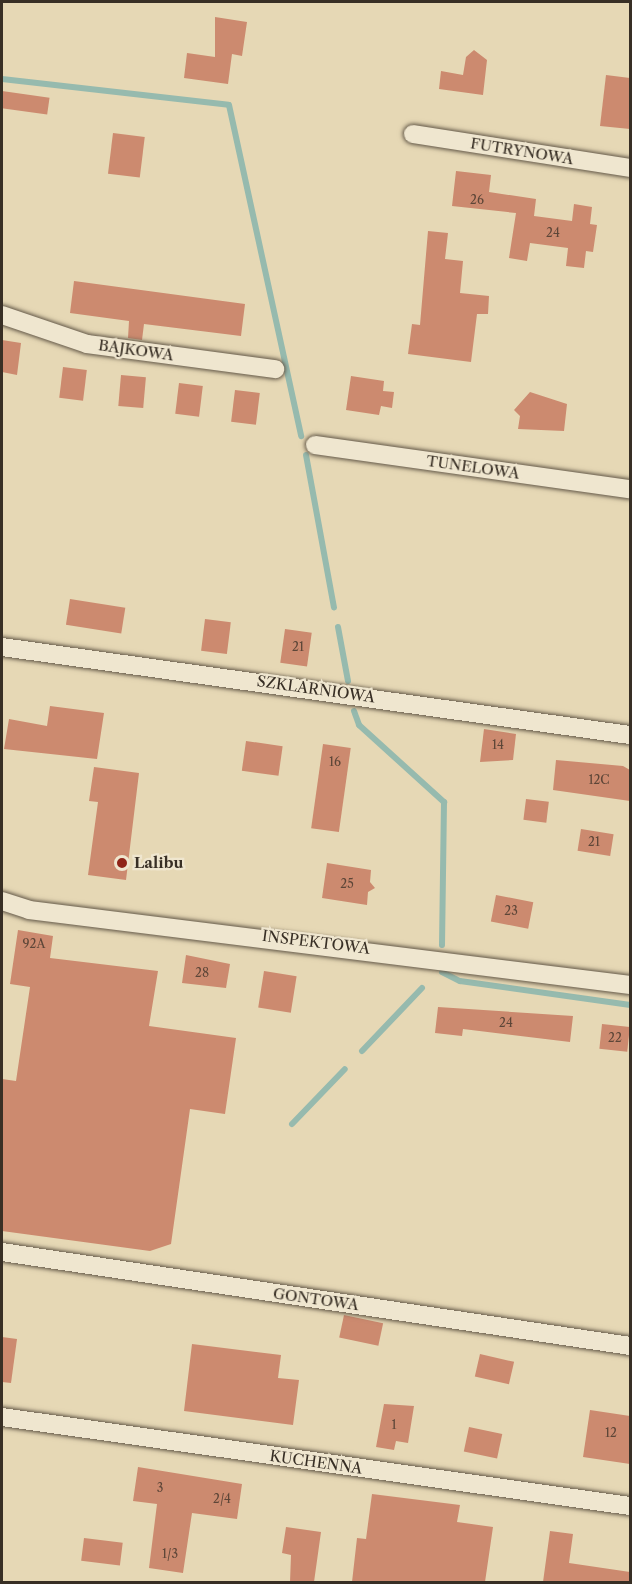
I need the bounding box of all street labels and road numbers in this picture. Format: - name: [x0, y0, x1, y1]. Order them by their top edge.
- street label: FUTRYNOWA: [469, 134, 575, 168]
- street label: BAJKOWA: [97, 336, 175, 364]
- street label: TUNELOWA: [425, 452, 521, 482]
- street label: SZKLARNIOWA: [256, 672, 376, 706]
- street label: INSPEKTOWA: [261, 926, 371, 958]
- street label: GONTOWA: [272, 1284, 360, 1314]
- street label: KUCHENNA: [268, 1447, 364, 1477]

